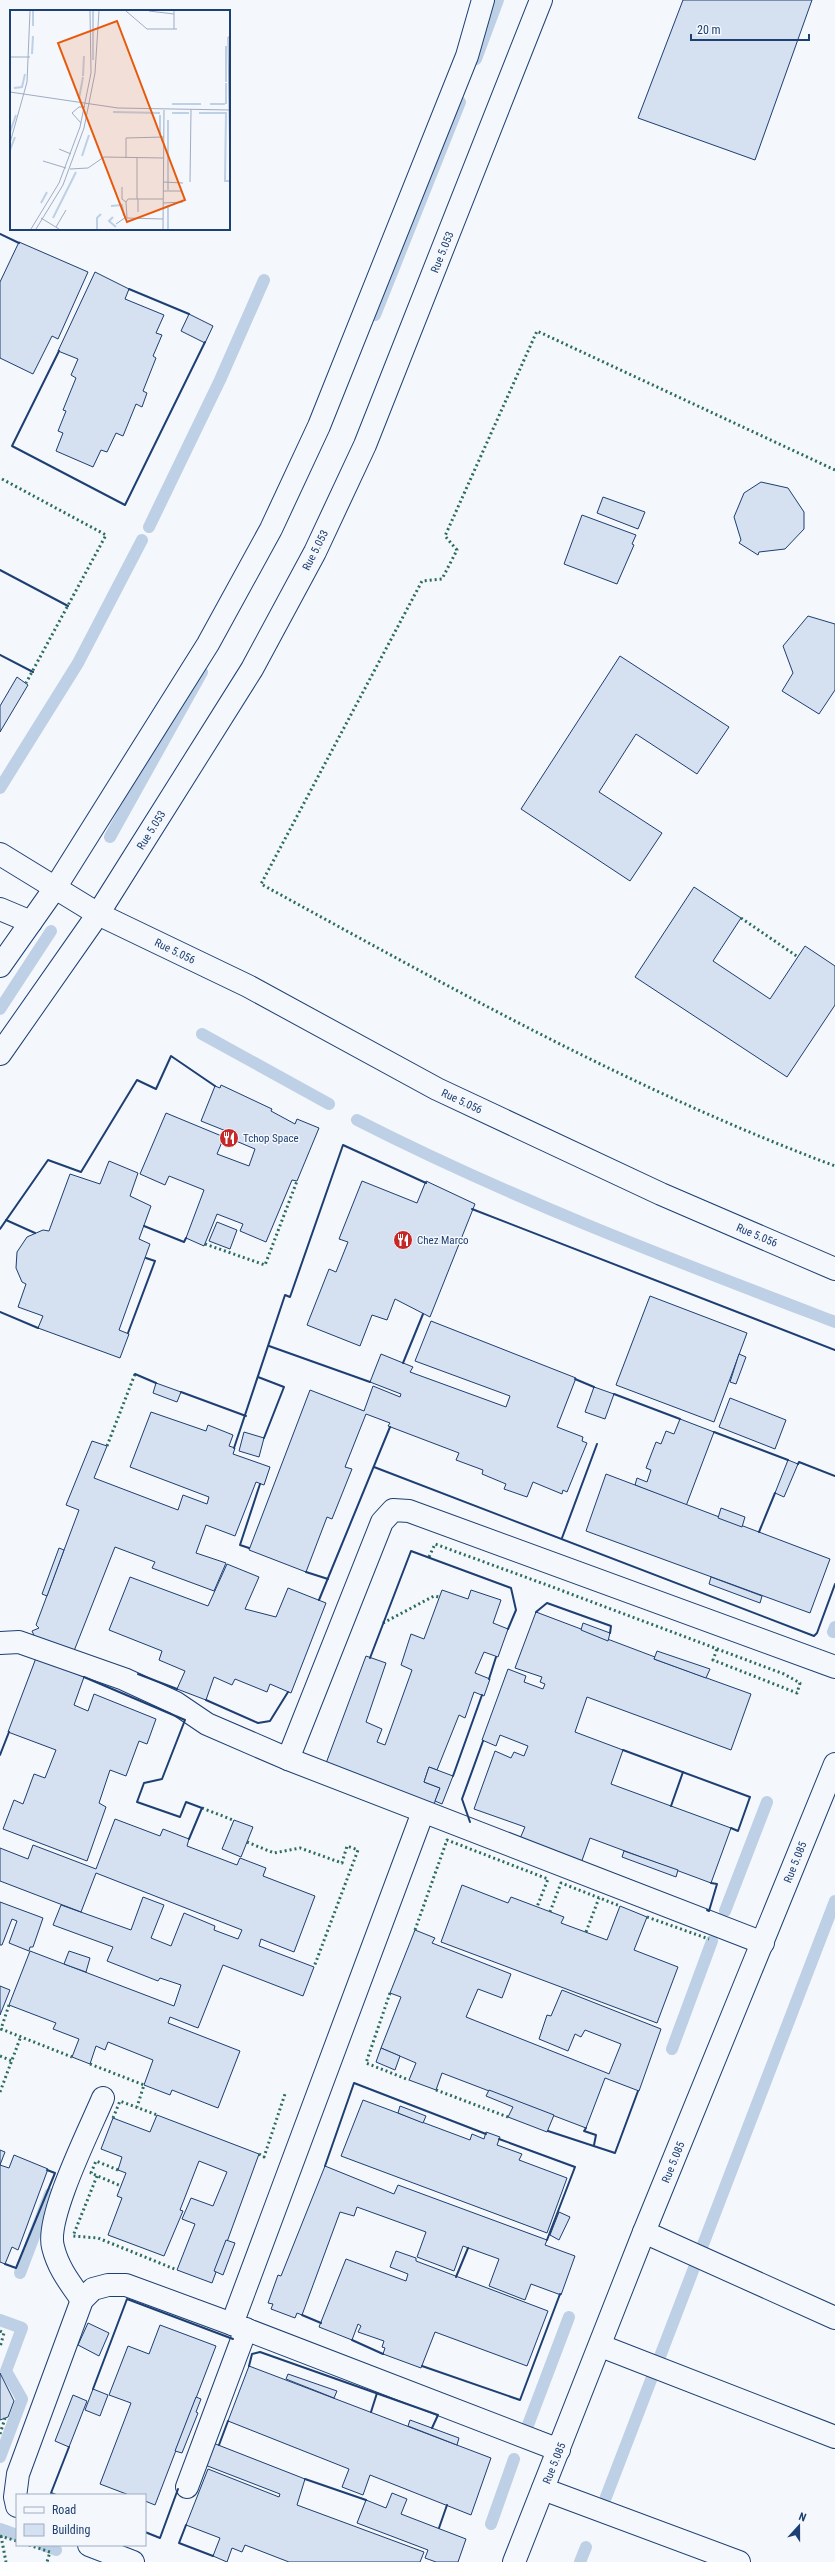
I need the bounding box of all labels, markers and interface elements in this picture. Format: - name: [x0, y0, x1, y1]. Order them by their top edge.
- inset map: [10, 10, 230, 230]
- scale bar: [691, 16, 809, 42]
- text: 20 m: [697, 23, 721, 37]
- street label: Rue 5.053: [428, 230, 457, 275]
- street label: Rue 5.053: [300, 528, 331, 573]
- street label: Rue 5.053: [134, 808, 168, 852]
- street label: Rue 5.056: [152, 936, 197, 967]
- street label: Rue 5.056: [439, 1086, 484, 1117]
- restaurant icon: Tchop Space: [218, 1127, 240, 1149]
- place label: Tchop Space: [243, 1132, 299, 1145]
- street label: Rue 5.056: [734, 1221, 779, 1250]
- restaurant icon: Chez Marco: [392, 1229, 414, 1251]
- place label: Chez Marco: [417, 1234, 469, 1247]
- street label: Rue 5.085: [781, 1840, 810, 1885]
- street label: Rue 5.085: [659, 2140, 688, 2185]
- street label: Rue 5.085: [540, 2441, 569, 2486]
- legend: [16, 2494, 146, 2546]
- text: Road: [52, 2503, 76, 2517]
- north arrow: [779, 2506, 819, 2546]
- text: N: [797, 2510, 808, 2524]
- text: Building: [52, 2523, 90, 2537]

